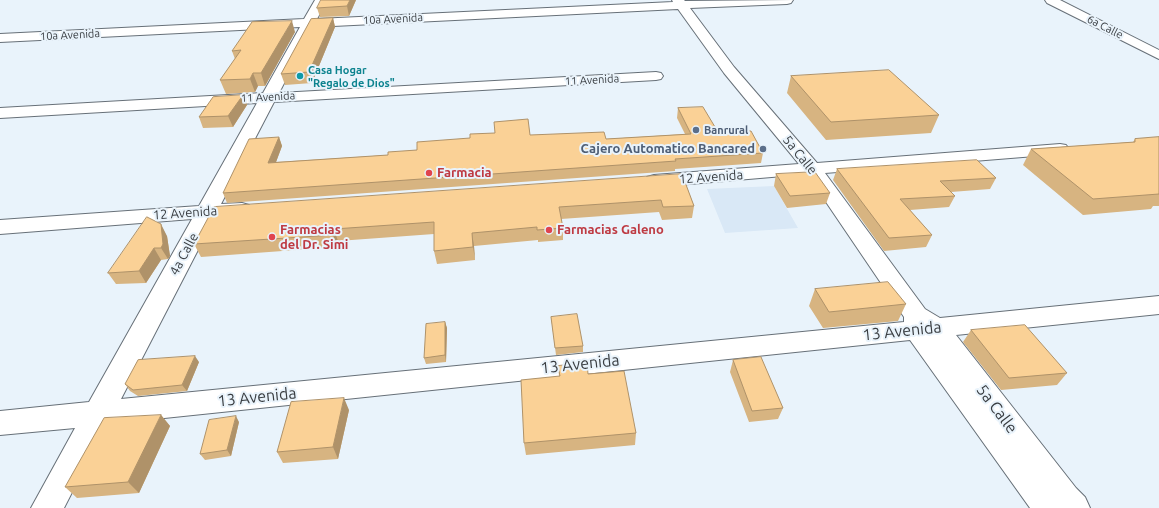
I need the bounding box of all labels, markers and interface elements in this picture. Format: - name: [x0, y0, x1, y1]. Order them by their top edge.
- street label: 10a Avenida: [363, 11, 423, 27]
- street label: 6a Calle: [1085, 12, 1125, 42]
- street label: 10a Avenida: [40, 27, 100, 43]
- place label: Casa Hogar "Regalo de Dios": [308, 63, 395, 89]
- marker: Casa Hogar "Regalo de Dios": [295, 71, 305, 81]
- street label: 11 Avenida: [564, 72, 620, 88]
- street label: 11 Avenida: [240, 89, 296, 105]
- place label: Banrural: [704, 123, 748, 137]
- marker: Banrural: [691, 125, 701, 135]
- street label: 5a Calle: [780, 132, 820, 178]
- place label: Cajero Automatico Bancared: [581, 141, 755, 157]
- marker: Cajero Automatico Bancared: [758, 144, 768, 154]
- place label: Farmacia: [437, 165, 492, 181]
- street label: 12 Avenida: [678, 167, 744, 187]
- marker: Farmacia: [424, 168, 434, 178]
- street label: 12 Avenida: [152, 203, 218, 223]
- place label: Farmacias del Dr. Simi: [280, 222, 348, 253]
- place label: Farmacias Galeno: [557, 222, 664, 238]
- marker: Farmacias Galeno: [544, 225, 554, 235]
- street label: 4a Calle: [166, 230, 202, 278]
- marker: Farmacias del Dr. Simi: [267, 232, 277, 242]
- street label: 13 Avenida: [862, 317, 942, 345]
- street label: 13 Avenida: [540, 350, 620, 378]
- street label: 5a Calle: [972, 381, 1022, 437]
- street label: 13 Avenida: [217, 383, 297, 411]

